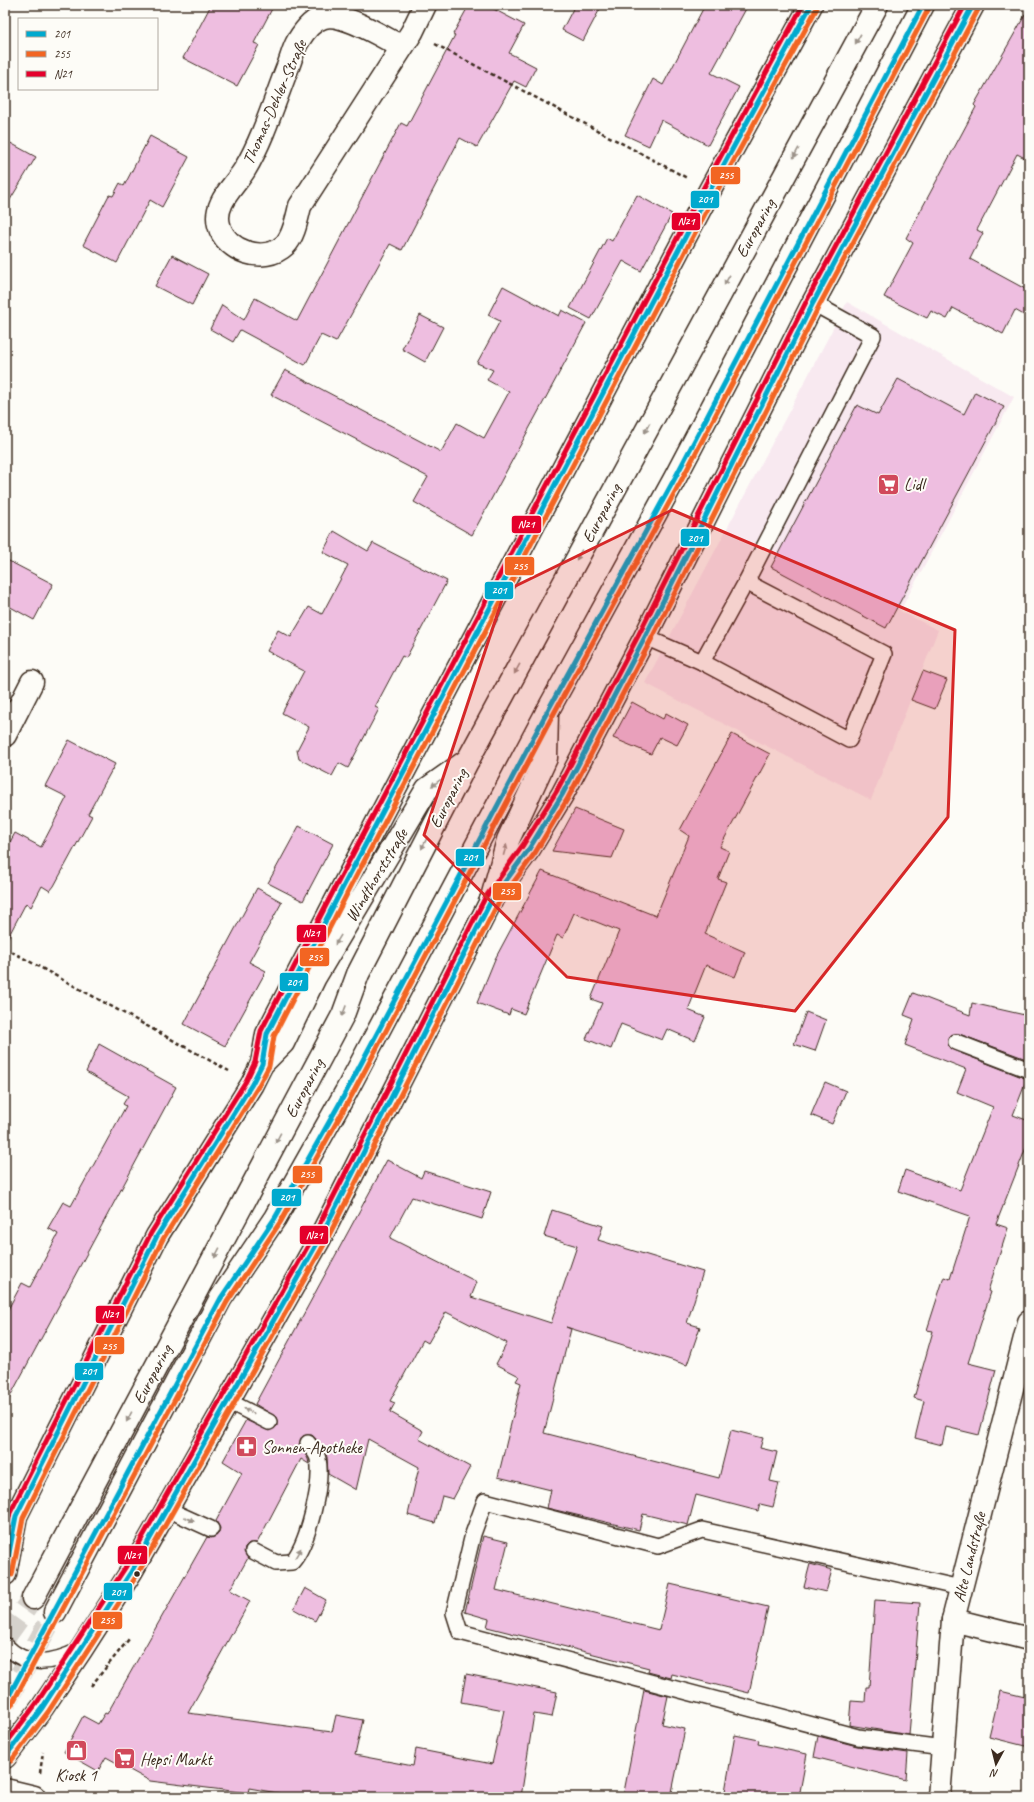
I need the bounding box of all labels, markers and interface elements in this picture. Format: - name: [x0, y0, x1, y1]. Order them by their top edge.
- legend: [18, 18, 158, 90]
- text: 201: [54, 26, 71, 42]
- one-way arrow: [855, 33, 861, 45]
- street label: Thomas-Dehler-Straße: [238, 35, 312, 168]
- text: 255: [54, 46, 71, 62]
- text: N21: [54, 66, 73, 82]
- one-way arrow: [792, 148, 799, 159]
- line badge: 255: [710, 166, 741, 185]
- text: 255: [719, 168, 734, 182]
- line badge: 201: [690, 190, 720, 209]
- text: 201: [698, 192, 713, 206]
- street label: Europaring: [731, 194, 781, 261]
- line badge: N21: [671, 212, 701, 231]
- text: N21: [678, 214, 695, 228]
- one-way arrow: [724, 274, 730, 286]
- one-way arrow: [643, 422, 650, 434]
- supermarket icon: Lidl: [876, 471, 902, 497]
- place label: Lidl: [904, 474, 927, 495]
- street label: Europaring: [577, 478, 627, 546]
- line badge: N21: [511, 515, 542, 534]
- text: N21: [518, 517, 535, 531]
- line badge: 201: [680, 528, 710, 547]
- text: 201: [688, 531, 703, 545]
- one-way arrow: [576, 549, 582, 561]
- line badge: 255: [504, 556, 535, 576]
- text: 255: [513, 559, 528, 573]
- line badge: 201: [484, 581, 514, 600]
- text: 201: [492, 583, 507, 597]
- one-way arrow: [513, 663, 520, 675]
- street label: Europaring: [425, 763, 473, 831]
- one-way arrow: [431, 778, 441, 786]
- street label: Windthorststraße: [341, 824, 413, 925]
- one-way arrow: [421, 838, 427, 850]
- one-way arrow: [502, 843, 508, 855]
- line badge: 201: [455, 848, 485, 867]
- text: 201: [463, 850, 478, 864]
- line badge: 255: [492, 882, 522, 901]
- text: 255: [500, 884, 515, 898]
- line badge: N21: [296, 924, 327, 943]
- text: N21: [303, 926, 320, 940]
- one-way arrow: [334, 934, 341, 946]
- line badge: 255: [299, 947, 330, 967]
- text: 255: [308, 950, 323, 964]
- line badge: 201: [279, 972, 309, 992]
- text: 201: [287, 975, 302, 989]
- one-way arrow: [341, 1005, 347, 1017]
- street label: Europaring: [280, 1053, 330, 1121]
- one-way arrow: [274, 1133, 281, 1144]
- line badge: 255: [292, 1165, 323, 1184]
- text: 255: [300, 1167, 315, 1181]
- line badge: 201: [271, 1188, 302, 1207]
- text: 201: [280, 1190, 295, 1204]
- line badge: N21: [299, 1225, 329, 1245]
- text: N21: [306, 1228, 323, 1242]
- one-way arrow: [213, 1247, 220, 1259]
- line badge: N21: [95, 1305, 125, 1324]
- text: N21: [102, 1307, 119, 1321]
- line badge: 255: [94, 1336, 125, 1355]
- text: 255: [102, 1339, 117, 1353]
- street label: Europaring: [128, 1339, 178, 1407]
- line badge: 201: [74, 1362, 104, 1381]
- text: 201: [82, 1364, 97, 1378]
- one-way arrow: [243, 1408, 255, 1414]
- one-way arrow: [126, 1412, 133, 1423]
- pharmacy icon: Sonnen-Apotheke: [234, 1434, 260, 1460]
- place label: Sonnen-Apotheke: [262, 1437, 363, 1458]
- street label: Alte Landstraße: [948, 1509, 991, 1604]
- one-way arrow: [184, 1516, 195, 1522]
- line badge: N21: [117, 1545, 148, 1565]
- text: N21: [124, 1548, 141, 1562]
- one-way arrow: [294, 1548, 302, 1558]
- unlabelled marker: [132, 1569, 142, 1579]
- line badge: 201: [103, 1582, 133, 1601]
- text: 201: [111, 1585, 126, 1599]
- line badge: 255: [92, 1611, 123, 1630]
- text: 255: [100, 1613, 115, 1627]
- shop icon: Kiosk 1: [63, 1738, 89, 1764]
- north arrow: [976, 1744, 1016, 1784]
- supermarket icon: Hepsi Markt: [112, 1746, 138, 1772]
- place label: Hepsi Markt: [140, 1749, 214, 1770]
- place label: Kiosk 1: [55, 1765, 98, 1786]
- text: N: [988, 1766, 999, 1781]

